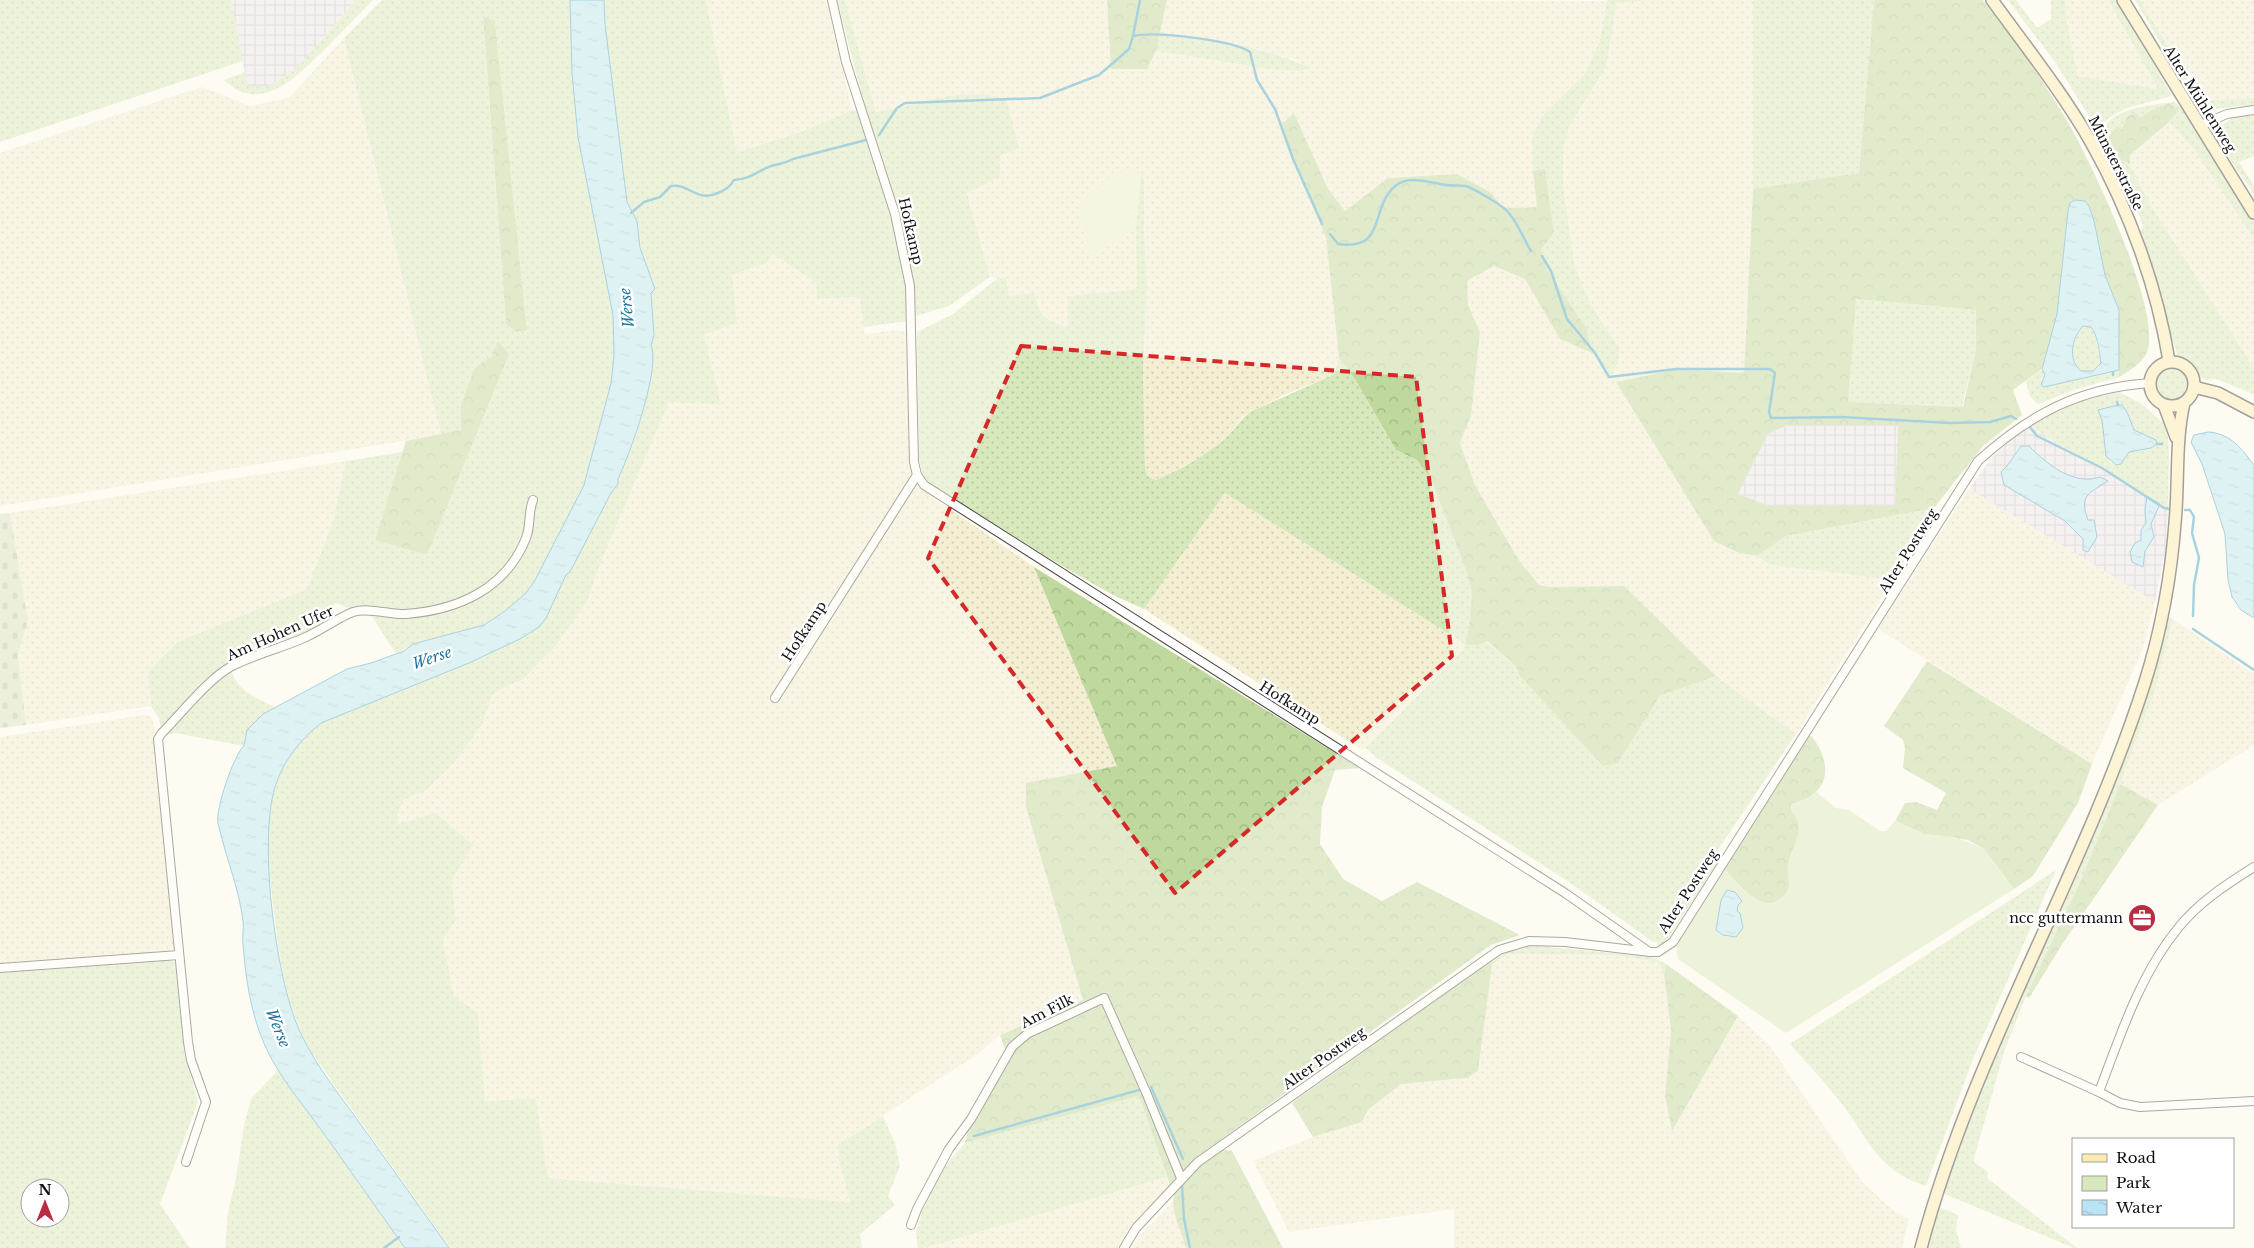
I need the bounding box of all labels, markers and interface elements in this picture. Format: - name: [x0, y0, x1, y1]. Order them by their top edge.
- street label: Alter Mühlenweg: [2159, 41, 2241, 156]
- street label: Münsterstraße: [2084, 113, 2148, 213]
- street label: Hofkamp: [895, 196, 927, 266]
- water label: Werse: [615, 287, 638, 329]
- street label: Alter Postweg: [1874, 505, 1942, 598]
- street label: Hofkamp: [778, 597, 830, 665]
- street label: Am Hohen Ufer: [223, 601, 336, 665]
- water label: Werse: [410, 642, 454, 673]
- street label: Hofkamp: [1256, 677, 1324, 729]
- street label: Alter Postweg: [1653, 845, 1722, 937]
- office icon: ncc guttermann: [2127, 903, 2157, 933]
- place label: ncc guttermann: [2009, 909, 2123, 927]
- street label: Am Filk: [1017, 990, 1077, 1032]
- water label: Werse: [262, 1006, 295, 1050]
- street label: Alter Postweg: [1278, 1022, 1369, 1094]
- legend: [2072, 1138, 2234, 1228]
- text: Road: [2116, 1148, 2156, 1167]
- text: Park: [2116, 1173, 2152, 1192]
- north arrow: [20, 1178, 70, 1228]
- text: N: [38, 1181, 52, 1199]
- text: Water: [2115, 1198, 2163, 1217]

